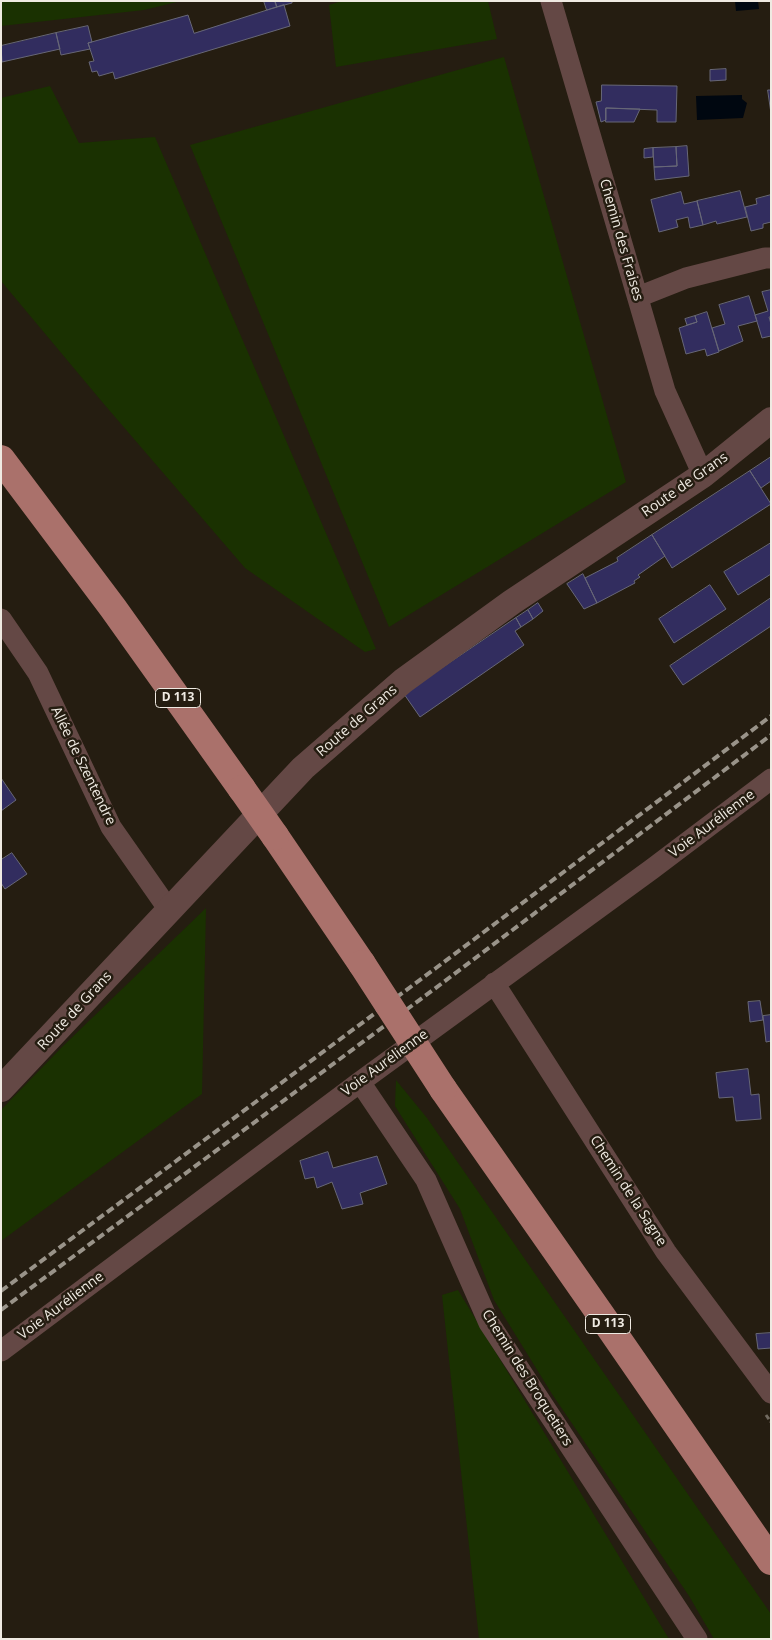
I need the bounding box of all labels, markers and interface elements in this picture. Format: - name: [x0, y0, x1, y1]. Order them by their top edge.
- street label: Chemin des Fraises: [596, 177, 646, 303]
- street label: Route de Grans: [639, 449, 731, 521]
- street label: Route de Grans: [313, 681, 401, 761]
- road number: D 113: [156, 688, 200, 708]
- street label: Allée de Szentendre: [47, 704, 119, 828]
- street label: Voie Aurélienne: [666, 786, 758, 862]
- street label: Route de Grans: [34, 968, 116, 1054]
- street label: Voie Aurélienne: [338, 1026, 432, 1100]
- street label: Chemin de la Sagne: [586, 1133, 670, 1249]
- street label: Voie Aurélienne: [15, 1268, 107, 1344]
- street label: Chemin des Broquetiers: [478, 1307, 576, 1449]
- road number: D 113: [586, 1315, 630, 1334]

